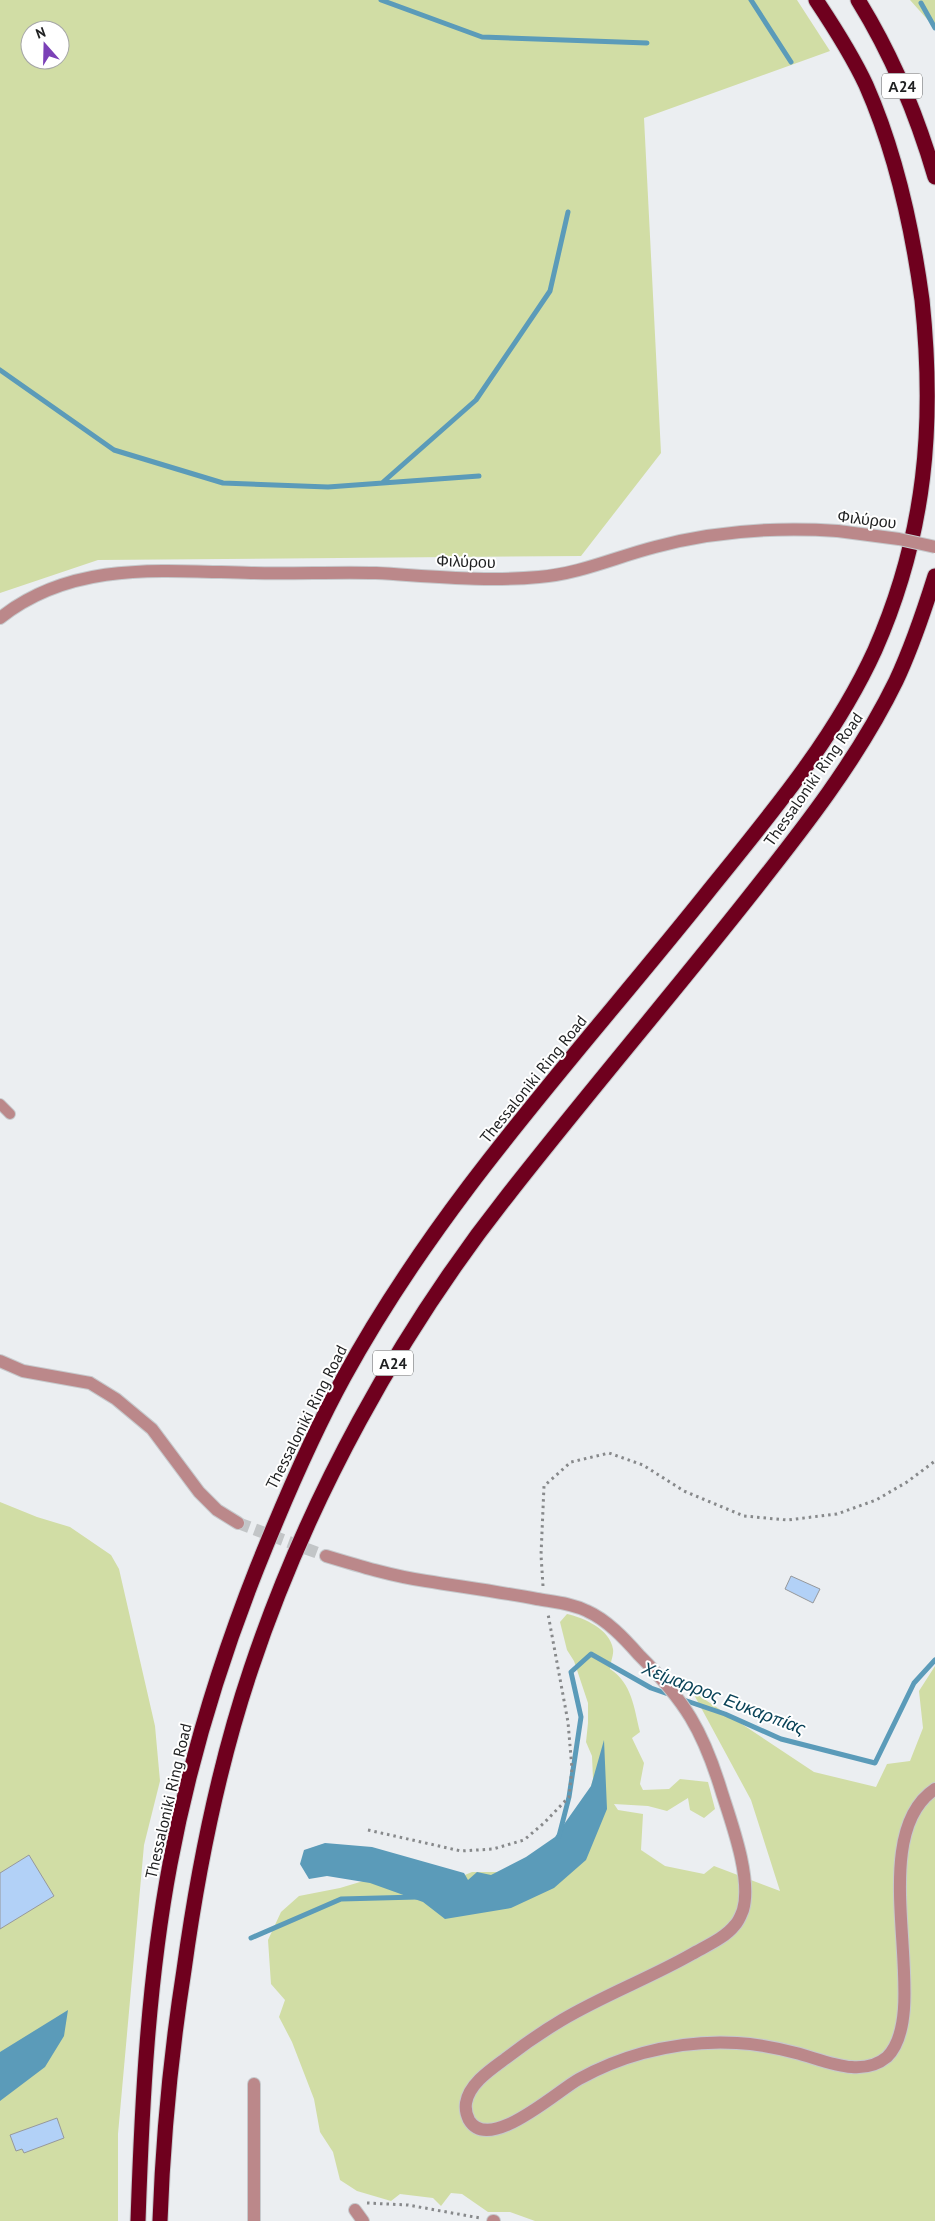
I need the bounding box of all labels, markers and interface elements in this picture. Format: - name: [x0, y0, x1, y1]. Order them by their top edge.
- north arrow: [20, 20, 70, 70]
- text: N: [33, 23, 48, 43]
- road number: Α24: [882, 74, 922, 98]
- street label: Φιλύρου: [836, 505, 898, 533]
- street label: Φιλύρου: [436, 550, 496, 572]
- street label: Thessaloniki Ring Road: [759, 708, 867, 850]
- street label: Thessaloniki Ring Road: [475, 1011, 591, 1147]
- street label: Thessaloniki Ring Road: [261, 1342, 351, 1492]
- road number: Α24: [373, 1350, 413, 1376]
- water label: Χείμαρρος Ευκαρπίας: [638, 1656, 809, 1740]
- street label: Thessaloniki Ring Road: [140, 1721, 196, 1881]

